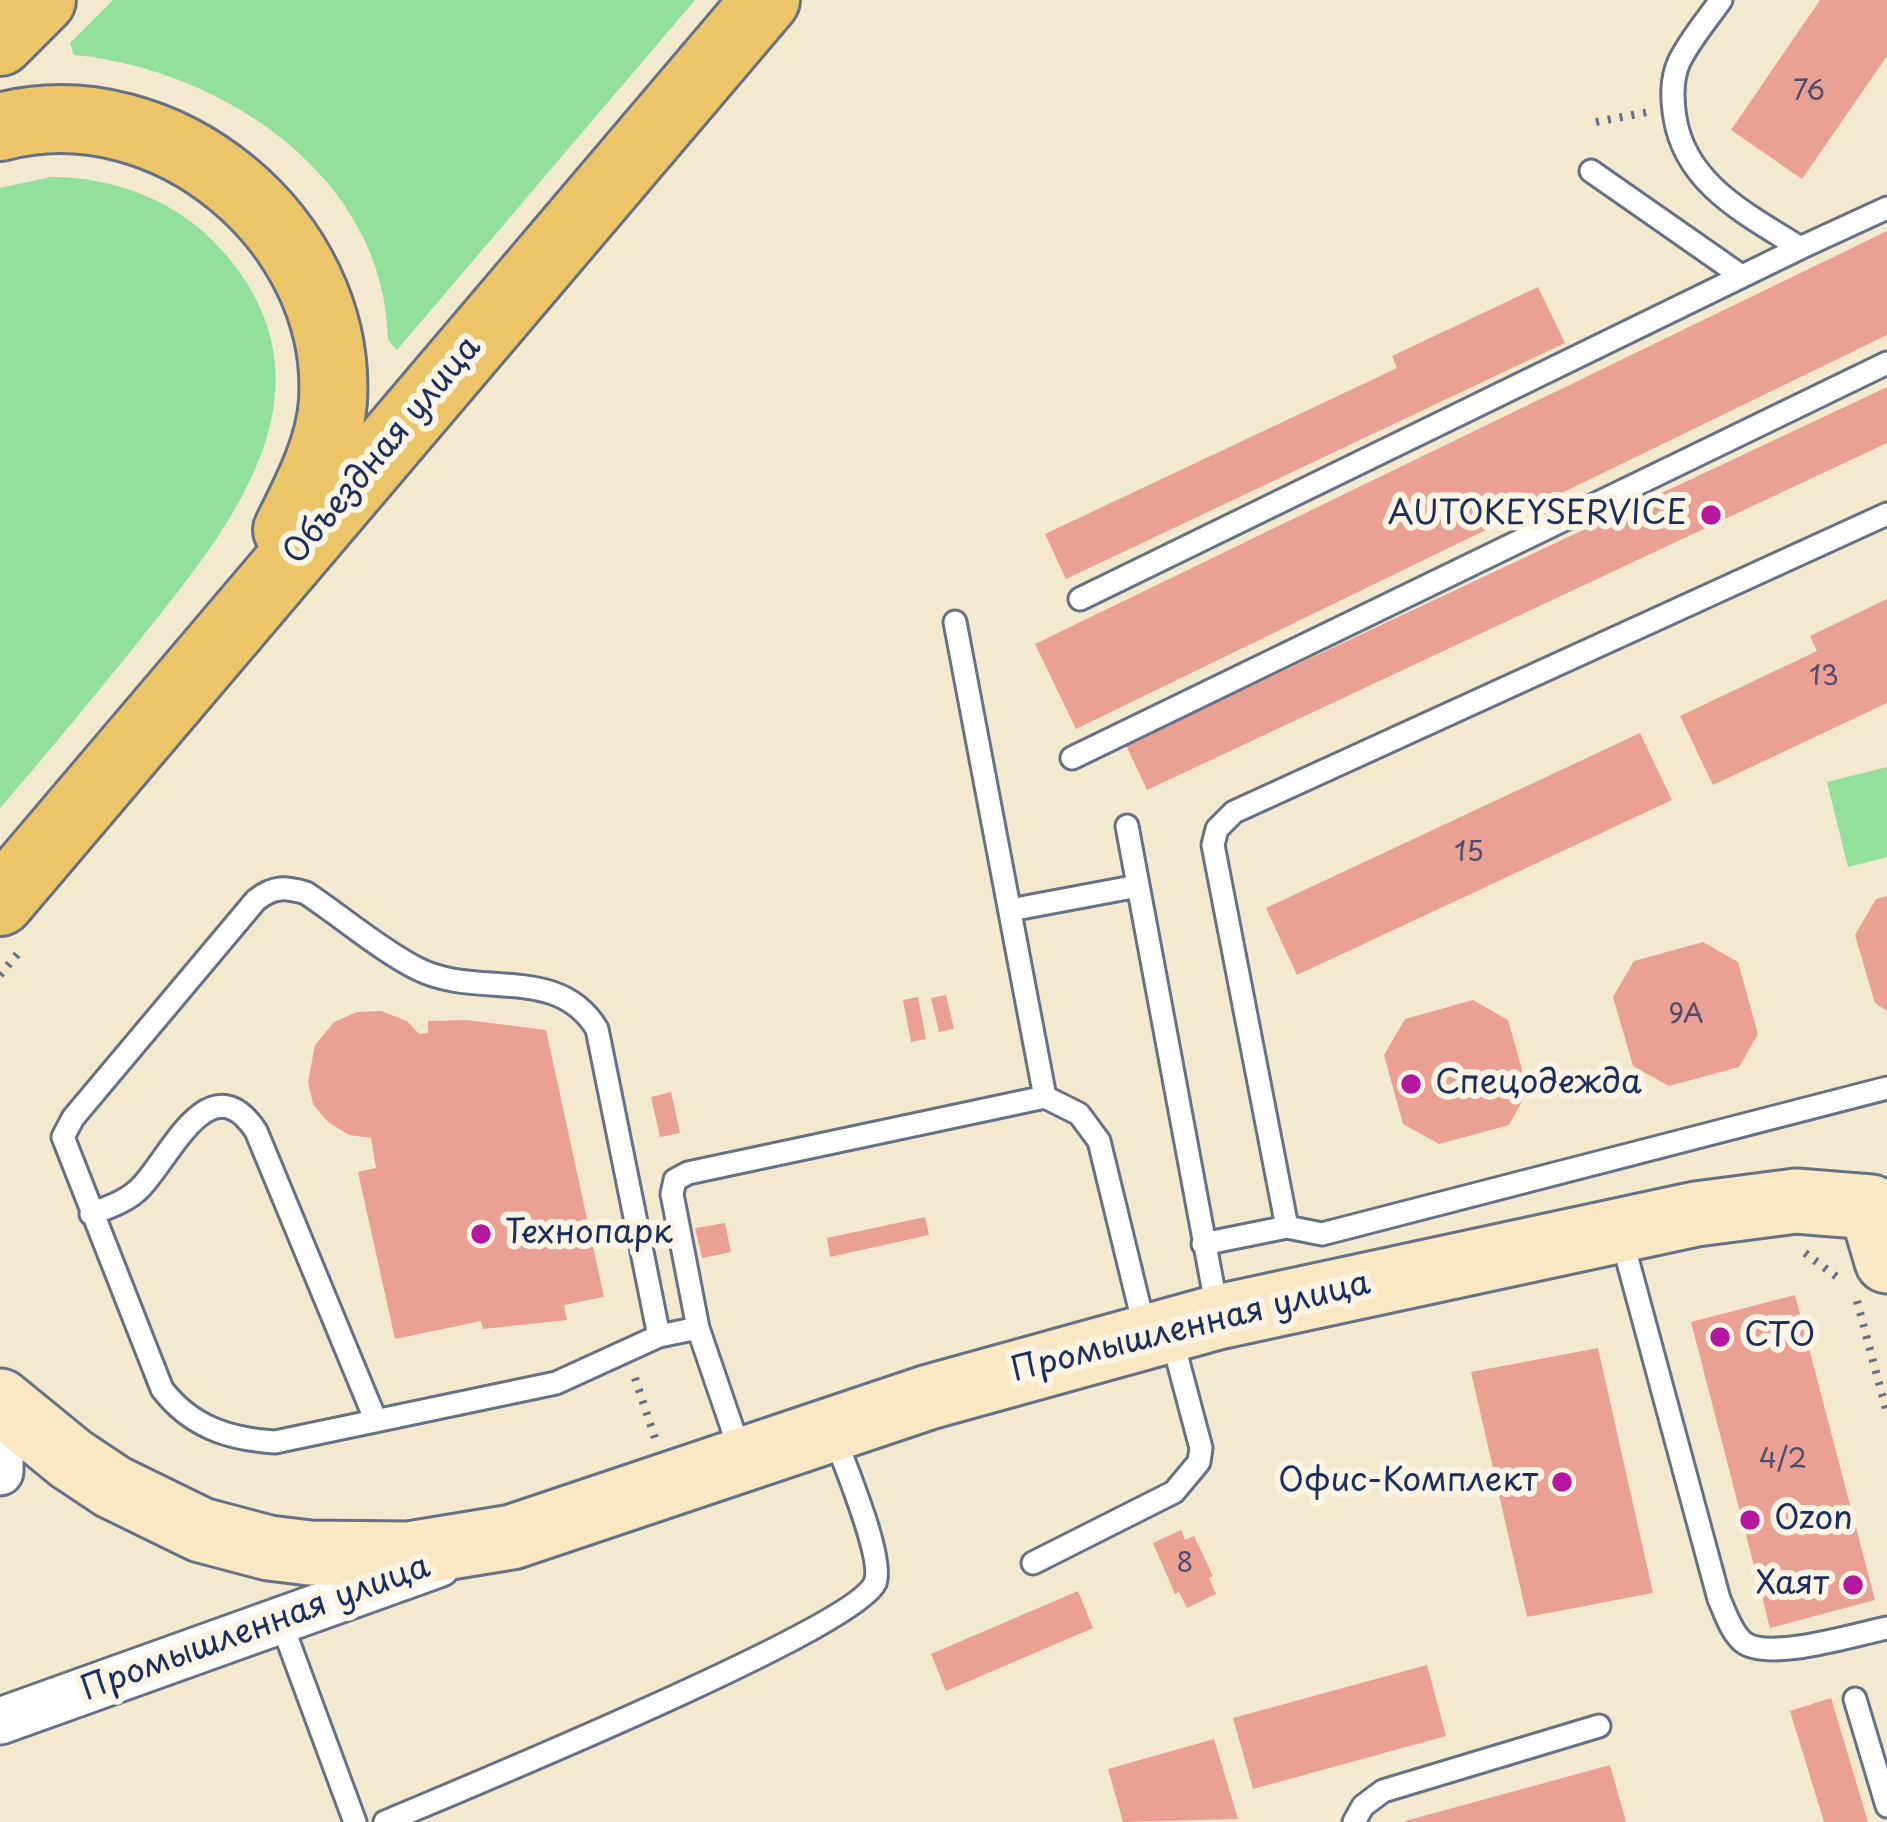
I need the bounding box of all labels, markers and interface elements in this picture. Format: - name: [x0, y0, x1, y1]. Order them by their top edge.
- house number: 76: [1793, 77, 1825, 109]
- street label: Объездная улица: [276, 329, 490, 573]
- place label: AUTOKEYSERVICE: [1388, 495, 1687, 535]
- marker: AUTOKEYSERVICE: [1698, 502, 1724, 528]
- house number: 13: [1809, 662, 1839, 694]
- house number: 15: [1454, 838, 1484, 870]
- house number: 9А: [1668, 1000, 1704, 1032]
- place label: Спецодежда: [1435, 1064, 1642, 1104]
- marker: Спецодежда: [1398, 1071, 1424, 1097]
- place label: Технопарк: [505, 1214, 673, 1254]
- marker: Технопарк: [468, 1221, 494, 1247]
- street label: Промышленная улица: [1008, 1264, 1374, 1392]
- place label: СТО: [1744, 1317, 1815, 1357]
- marker: СТО: [1707, 1324, 1733, 1350]
- house number: 4/2: [1759, 1445, 1807, 1477]
- place label: Офис-Комплект: [1278, 1462, 1538, 1502]
- marker: Офис-Комплект: [1549, 1469, 1575, 1495]
- place label: Ozon: [1774, 1500, 1853, 1540]
- marker: Ozon: [1737, 1507, 1763, 1533]
- street label: Промышленная улица: [76, 1547, 436, 1711]
- house number: 8: [1177, 1549, 1193, 1581]
- place label: Хаят: [1756, 1565, 1829, 1605]
- marker: Хаят: [1840, 1572, 1866, 1598]

